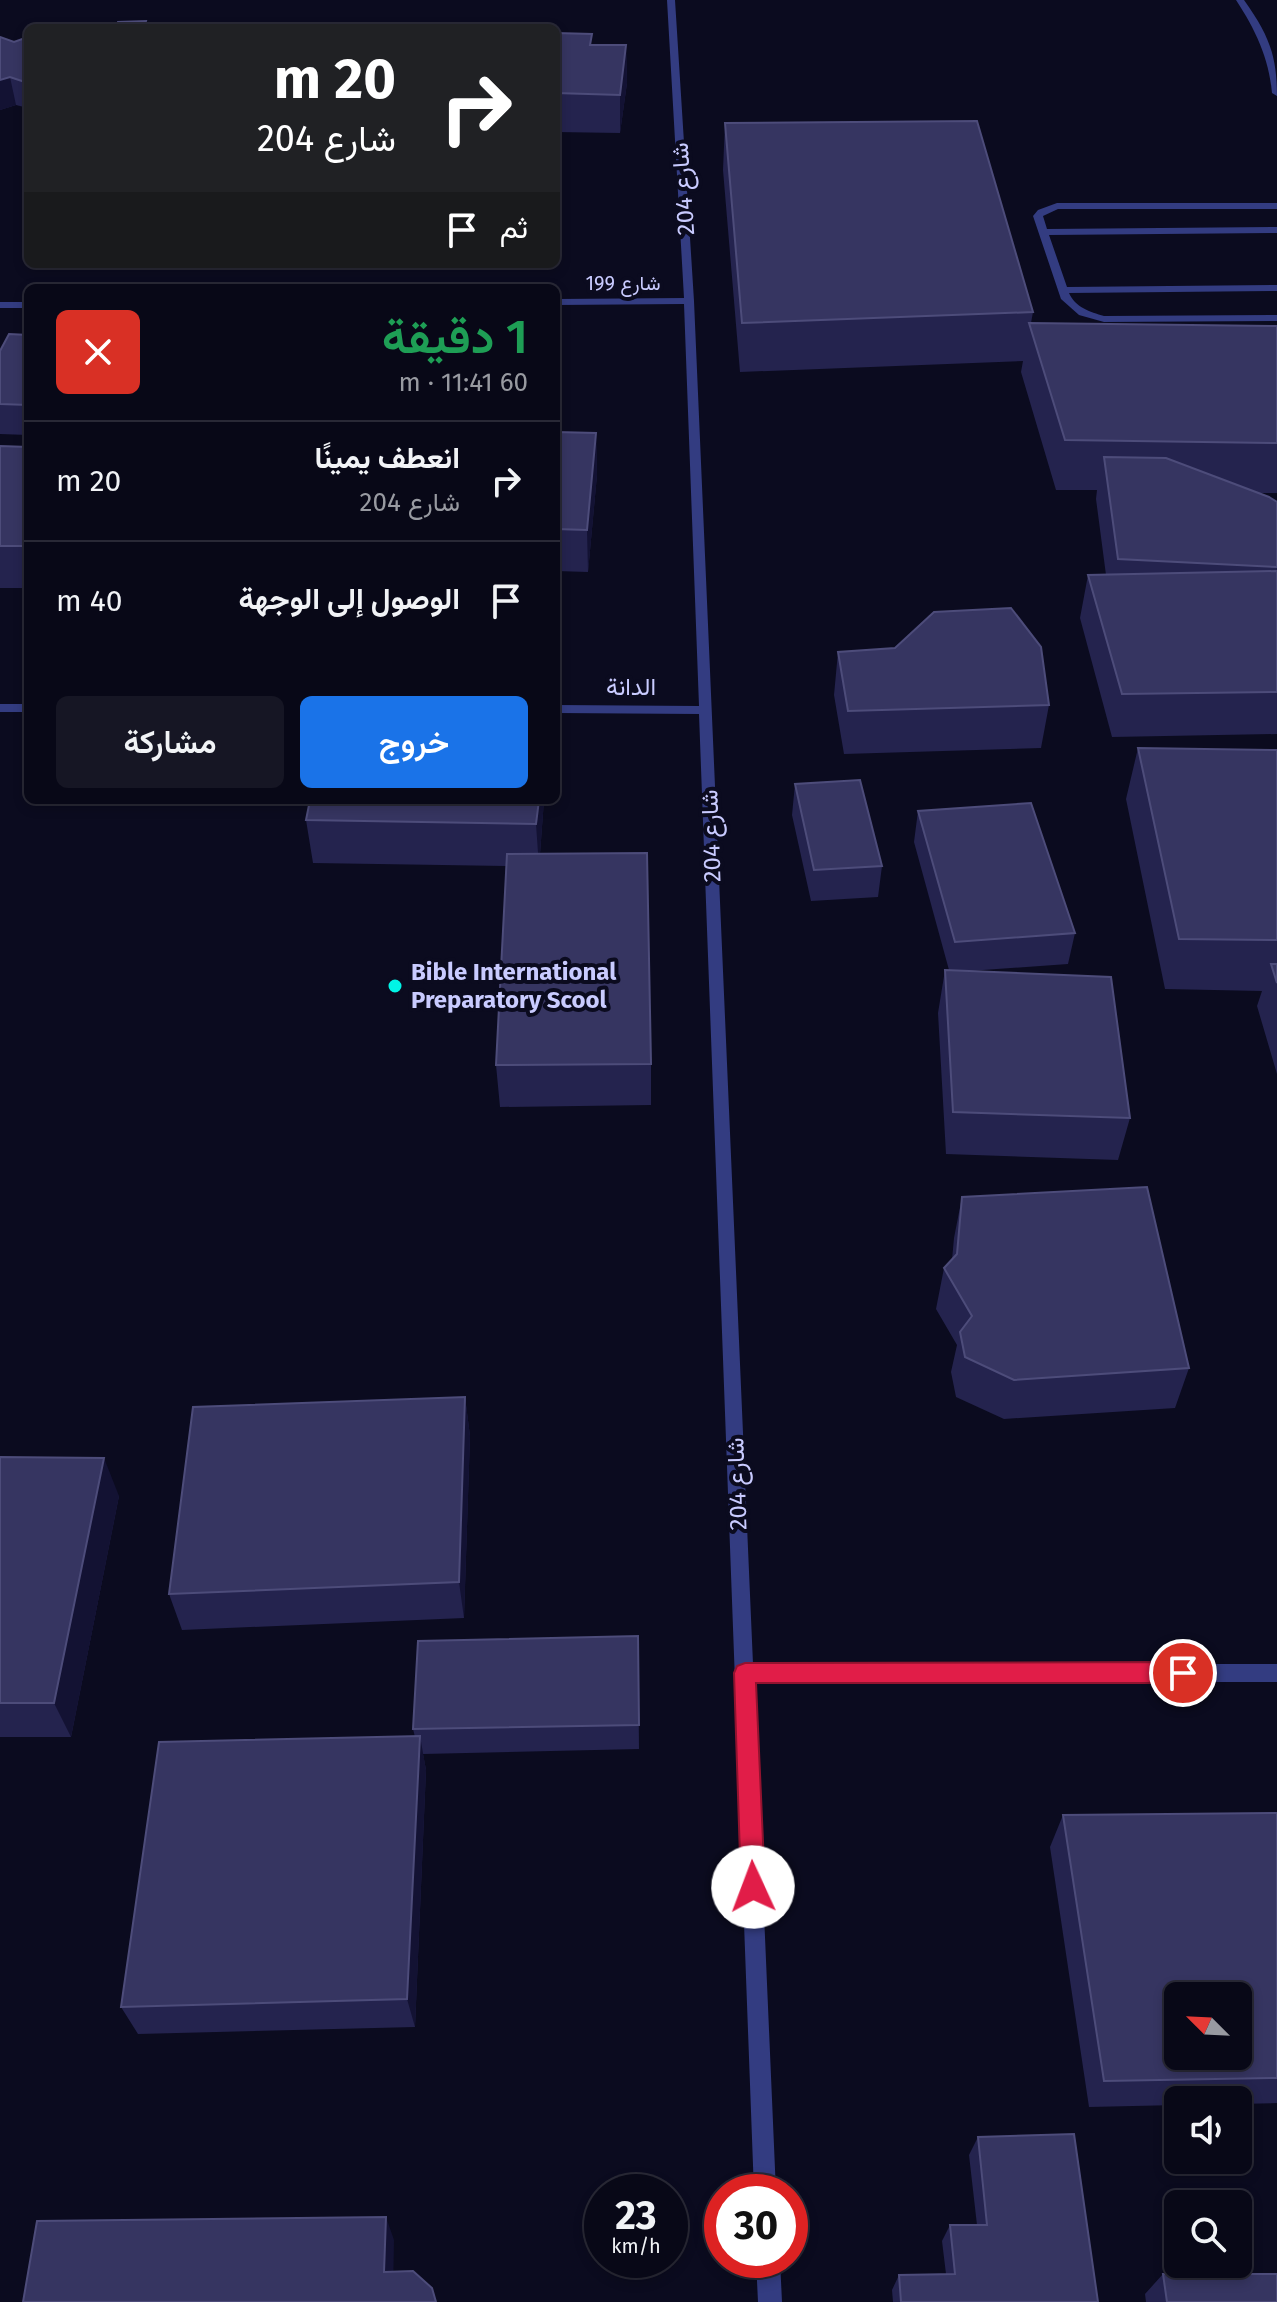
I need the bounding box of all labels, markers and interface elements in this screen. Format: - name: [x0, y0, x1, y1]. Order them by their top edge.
- text: 20 m: [274, 46, 396, 113]
- icon: right: [424, 56, 528, 160]
- text: شارع 204: [257, 117, 396, 161]
- street label: شارع 204: [666, 142, 702, 236]
- icon: arrive: [440, 208, 484, 252]
- text: ثم: [500, 210, 528, 246]
- street label: شارع 199: [585, 271, 661, 297]
- text: 1 دقيقة: [382, 308, 528, 366]
- button: close: [56, 310, 140, 394]
- text: 60 m · 11:41: [399, 367, 528, 398]
- text: انعطف يمينًا: [315, 440, 460, 476]
- icon: right: [484, 459, 528, 503]
- text: 20 m: [56, 463, 121, 499]
- text: شارع 204: [360, 487, 460, 518]
- icon: arrive: [484, 579, 528, 623]
- text: الوصول إلى الوجهة: [238, 581, 460, 617]
- text: 40 m: [56, 583, 122, 619]
- street label: الدانة: [606, 673, 656, 701]
- button: مشاركة: [56, 696, 284, 788]
- button: خروج: [300, 696, 528, 788]
- street label: شارع 204: [695, 789, 729, 883]
- place label: Bible International Preparatory Scool: [411, 958, 617, 1014]
- marker: Bible International Preparatory Scool: [386, 977, 404, 995]
- street label: شارع 204: [721, 1437, 755, 1531]
- pin: [1149, 1639, 1217, 1707]
- icon: arrive: [1161, 1651, 1205, 1695]
- position arrow: [711, 1845, 795, 1929]
- north arrow: [1164, 1982, 1252, 2070]
- map controls: [1164, 1982, 1252, 2278]
- button: sound: [1164, 2086, 1252, 2174]
- speed limit sign: 30: [704, 2174, 808, 2278]
- button: search: [1164, 2190, 1252, 2278]
- text: 23: [615, 2192, 657, 2240]
- text: km/h: [611, 2234, 661, 2258]

